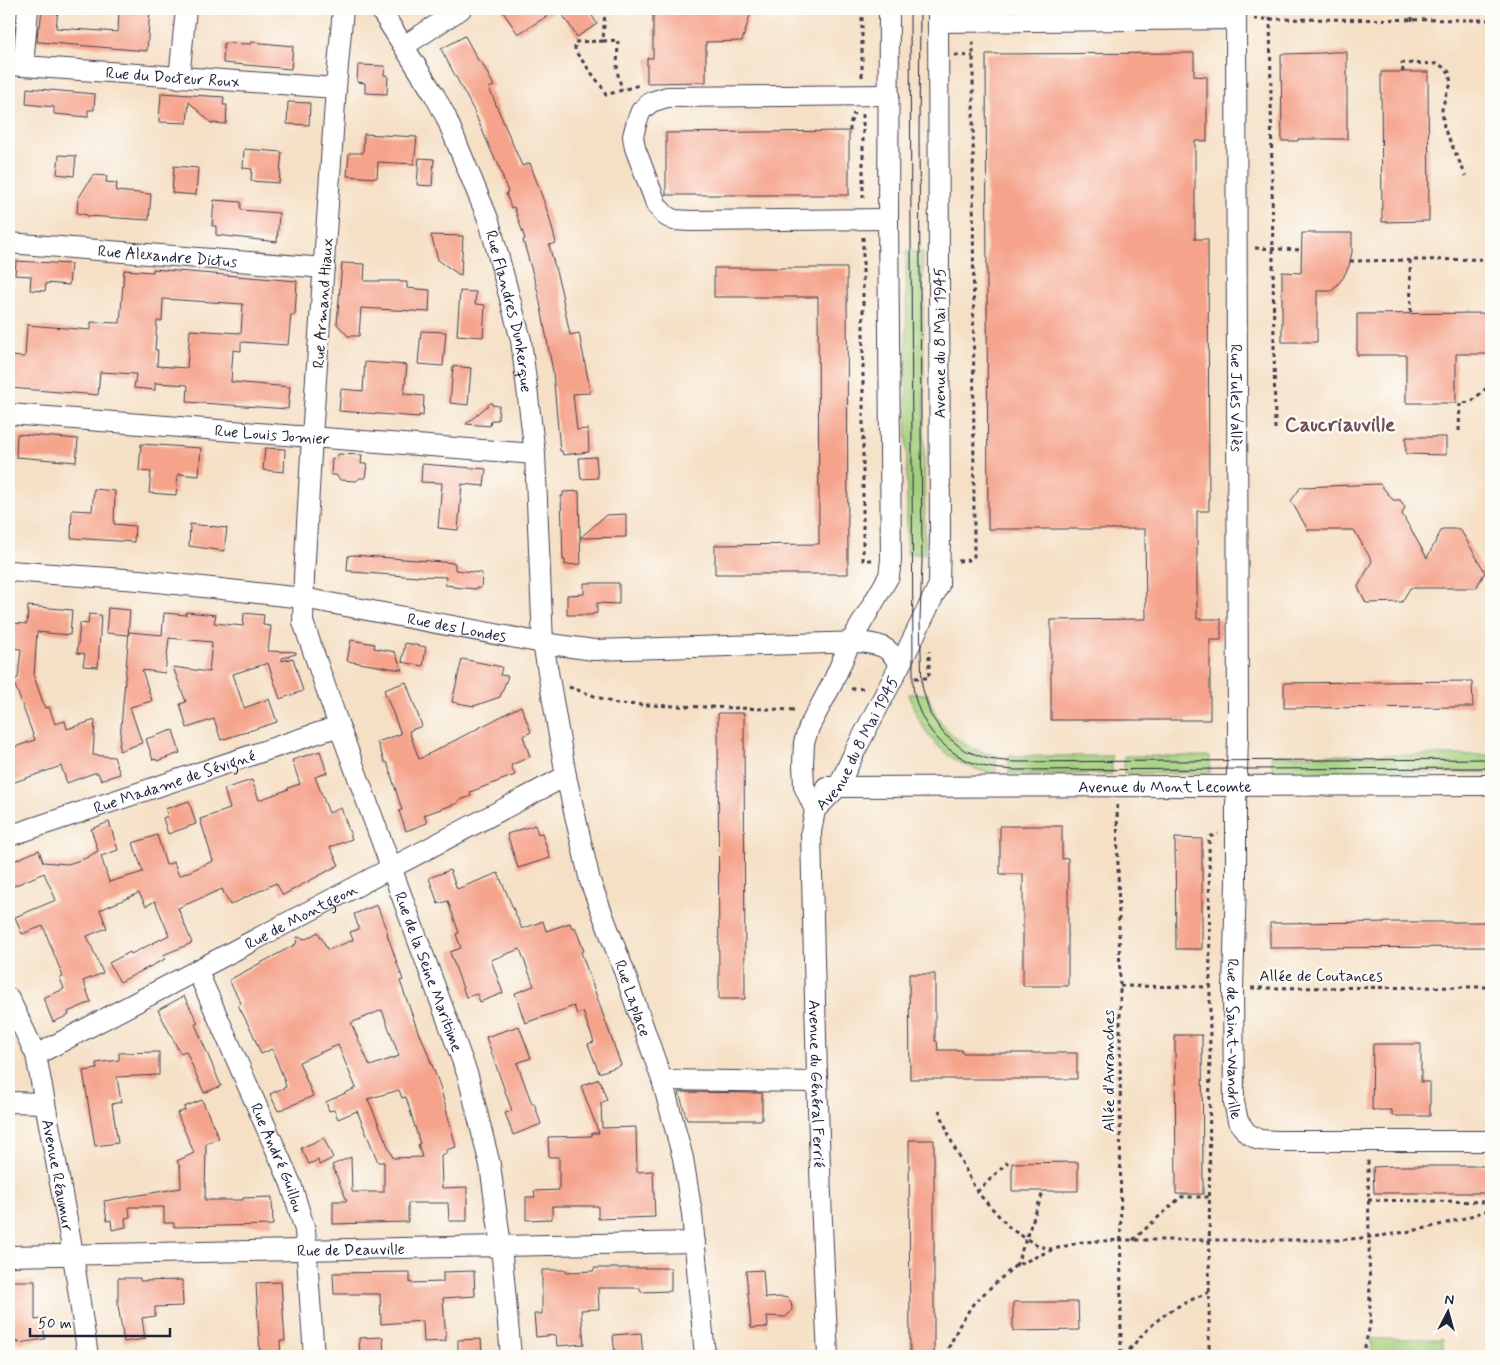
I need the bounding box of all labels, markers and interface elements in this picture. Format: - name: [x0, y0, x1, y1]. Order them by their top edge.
- street label: Rue du Docteur Roux: [105, 63, 240, 93]
- street label: Rue Flandres Dunkerque: [480, 228, 536, 394]
- street label: Rue Armand Hiaux: [308, 237, 339, 369]
- street label: Rue Alexandre Dictus: [97, 241, 238, 273]
- street label: Avenue du 8 Mai 1945: [930, 267, 951, 419]
- street label: Rue Jules Vallès: [1225, 344, 1246, 452]
- district label: Caucriauville: [1285, 411, 1396, 439]
- street label: Rue Louis Jomier: [214, 421, 331, 450]
- street label: Rue des Londes: [405, 609, 508, 648]
- street label: Avenue du 8 Mai 1945: [812, 673, 904, 815]
- street label: Rue Madame de Sévigné: [91, 746, 258, 819]
- street label: Avenue du Mont Lecomte: [1078, 777, 1252, 798]
- street label: Rue de Montgeon: [242, 879, 361, 955]
- street label: Rue de la Seine Maritime: [389, 889, 467, 1055]
- street label: Rue Laplace: [609, 957, 655, 1040]
- street label: Rue de Saint-Wandrille: [1221, 958, 1246, 1122]
- street label: Allée de Coutances: [1259, 966, 1383, 987]
- street label: Avenue du Général Ferrié: [803, 999, 829, 1168]
- street label: Allée d'Avranches: [1099, 1010, 1120, 1132]
- street label: Rue André Guillou: [245, 1100, 308, 1215]
- street label: Avenue Réaumur: [36, 1117, 78, 1233]
- street label: Rue de Deauville: [297, 1239, 405, 1262]
- north arrow: [1422, 1288, 1472, 1338]
- text: N: [1444, 1291, 1455, 1310]
- scale bar: [30, 1305, 170, 1337]
- text: 50 m: [38, 1314, 72, 1334]

